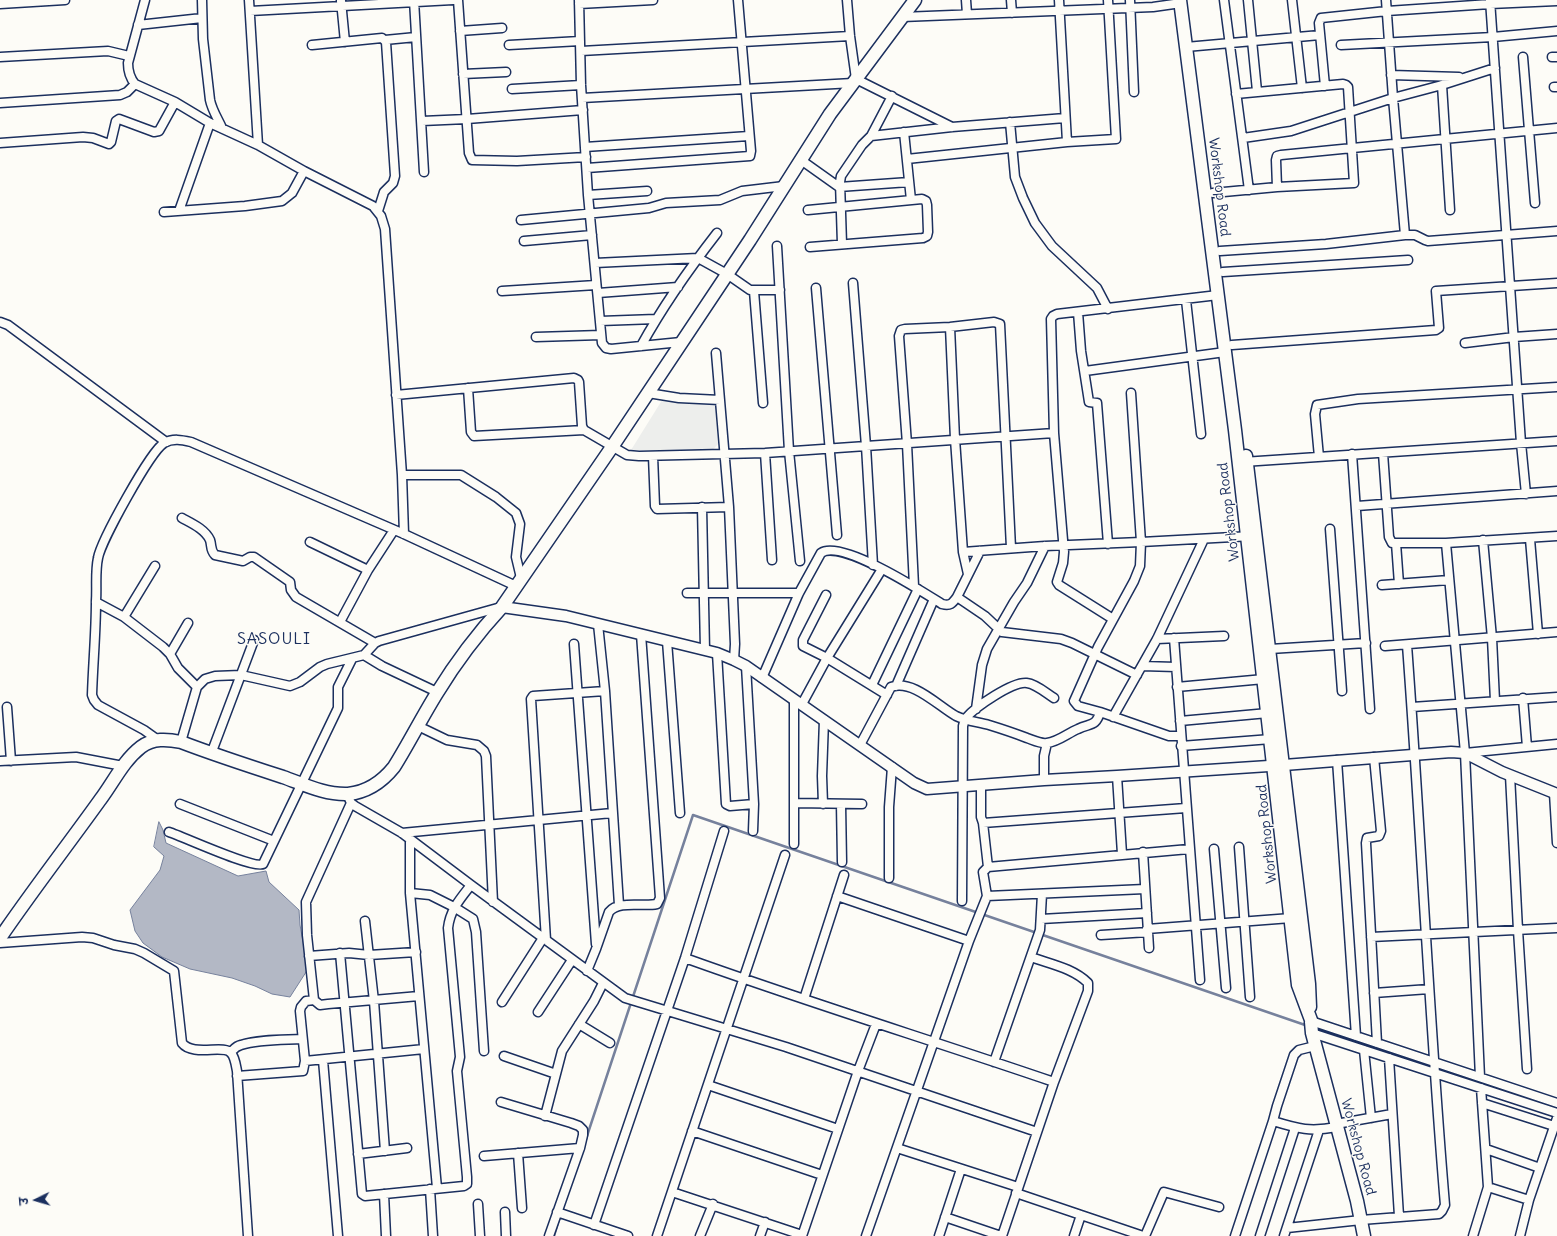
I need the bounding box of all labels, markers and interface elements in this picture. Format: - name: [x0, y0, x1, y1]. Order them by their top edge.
- street label: Workshop Road: [1205, 137, 1233, 237]
- street label: Workshop Road: [1215, 462, 1243, 562]
- district label: SASOULI: [237, 629, 311, 649]
- street label: Workshop Road: [1253, 784, 1281, 884]
- street label: Workshop Road: [1337, 1097, 1379, 1197]
- north arrow: [16, 1180, 56, 1220]
- text: उ: [17, 1197, 31, 1205]

